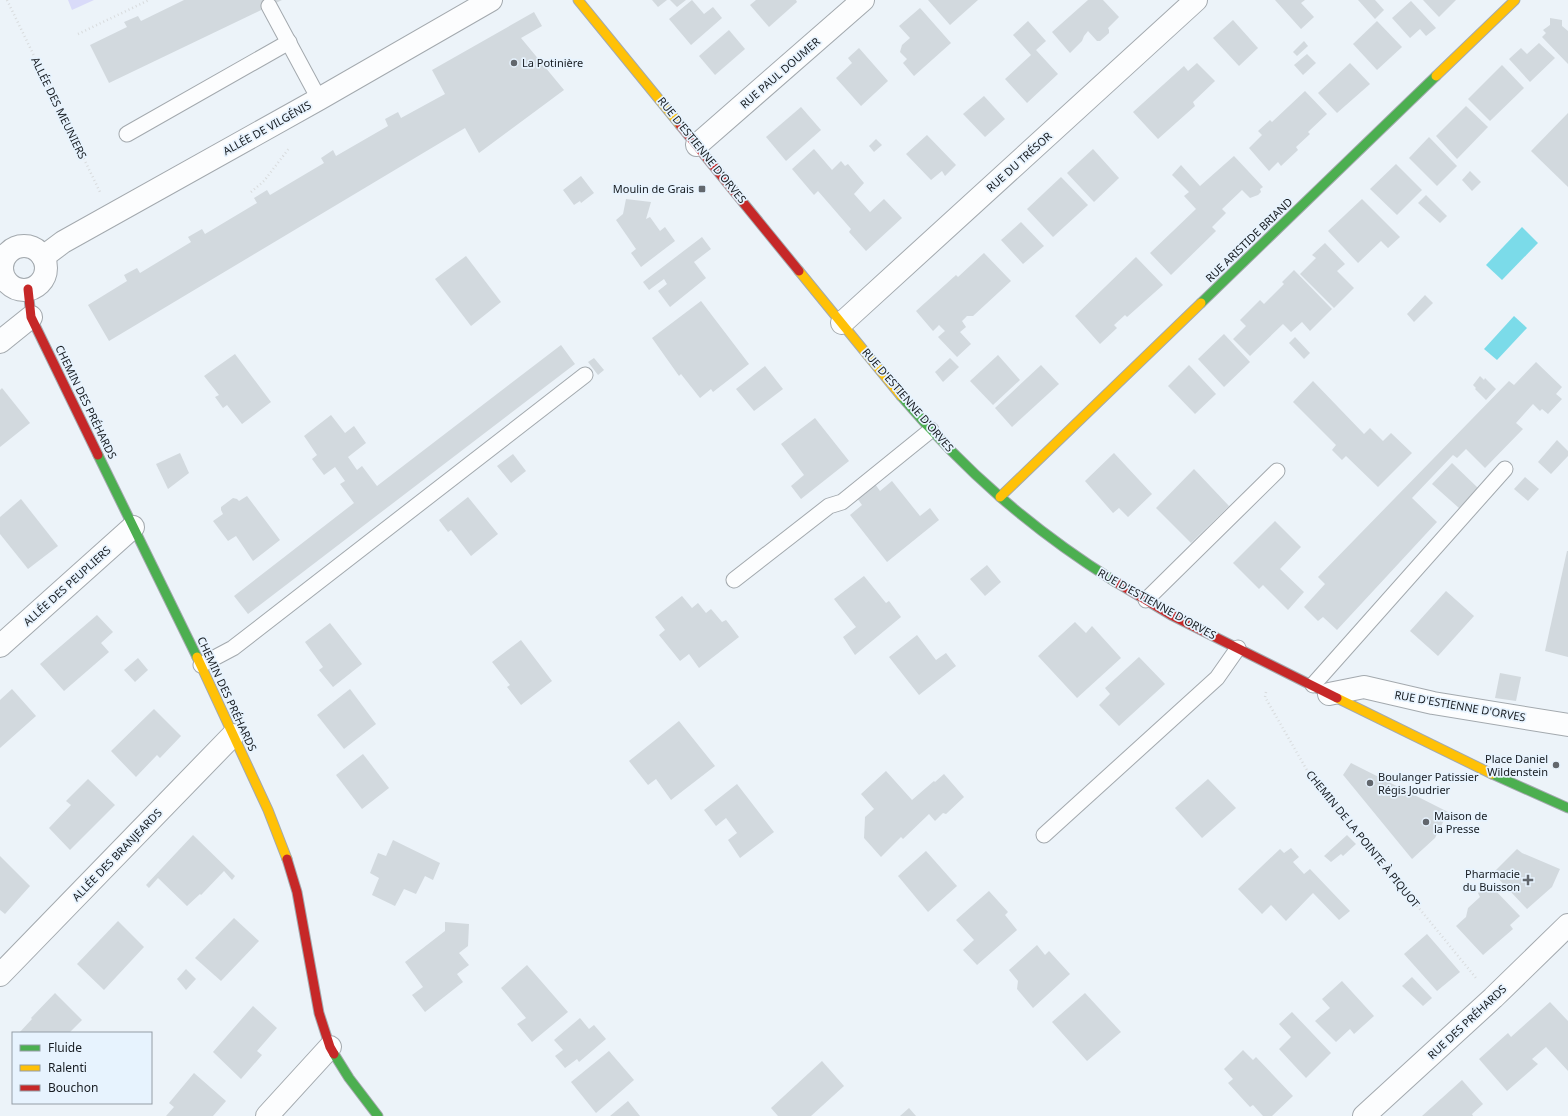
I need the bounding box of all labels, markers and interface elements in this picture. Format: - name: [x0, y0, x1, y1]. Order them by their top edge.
- street label: RUE PAUL DOUMER: [737, 34, 823, 112]
- street label: ALLÉE DES MEUNIERS: [28, 54, 91, 161]
- place label: La Potinière: [522, 55, 583, 70]
- marker: La Potinière: [509, 58, 519, 68]
- street label: RUE D'ESTIENNE D'ORVES: [655, 93, 750, 206]
- street label: ALLÉE DE VILGÉNIS: [220, 97, 314, 158]
- street label: RUE DU TRÉSOR: [983, 128, 1055, 195]
- place label: Moulin de Grais: [613, 181, 694, 196]
- marker: Moulin de Grais: [697, 184, 707, 194]
- street label: RUE ARISTIDE BRIAND: [1202, 194, 1295, 285]
- street label: CHEMIN DES PRÉHARDS: [52, 342, 121, 461]
- street label: RUE D'ESTIENNE D'ORVES: [859, 345, 958, 455]
- street label: ALLÉE DES PEUPLIERS: [20, 542, 114, 629]
- street label: RUE D'ESTIENNE D'ORVES: [1095, 565, 1219, 642]
- street label: CHEMIN DES PRÉHARDS: [194, 634, 261, 754]
- street label: RUE D'ESTIENNE D'ORVES: [1393, 687, 1527, 724]
- place label: Place Daniel Wildenstein: [1485, 751, 1548, 779]
- marker: Place Daniel Wildenstein: [1551, 760, 1561, 770]
- street label: CHEMIN DE LA POINTE À PIQUOT: [1303, 767, 1424, 910]
- place label: Boulanger Patissier Régis Joudrier: [1378, 769, 1479, 797]
- marker: Boulanger Patissier Régis Joudrier: [1365, 778, 1375, 788]
- street label: ALLÉE DES BRANJEARDS: [68, 805, 165, 904]
- place label: Maison de la Presse: [1434, 808, 1488, 836]
- marker: Maison de la Presse: [1421, 817, 1431, 827]
- place label: Pharmacie du Buisson: [1463, 866, 1520, 894]
- marker: Pharmacie du Buisson: [1523, 875, 1533, 885]
- street label: RUE DES PRÉHARDS: [1424, 981, 1509, 1062]
- legend: [12, 1032, 152, 1104]
- text: Fluide: [48, 1039, 82, 1056]
- text: Ralenti: [48, 1059, 87, 1076]
- text: Bouchon: [48, 1079, 98, 1096]

